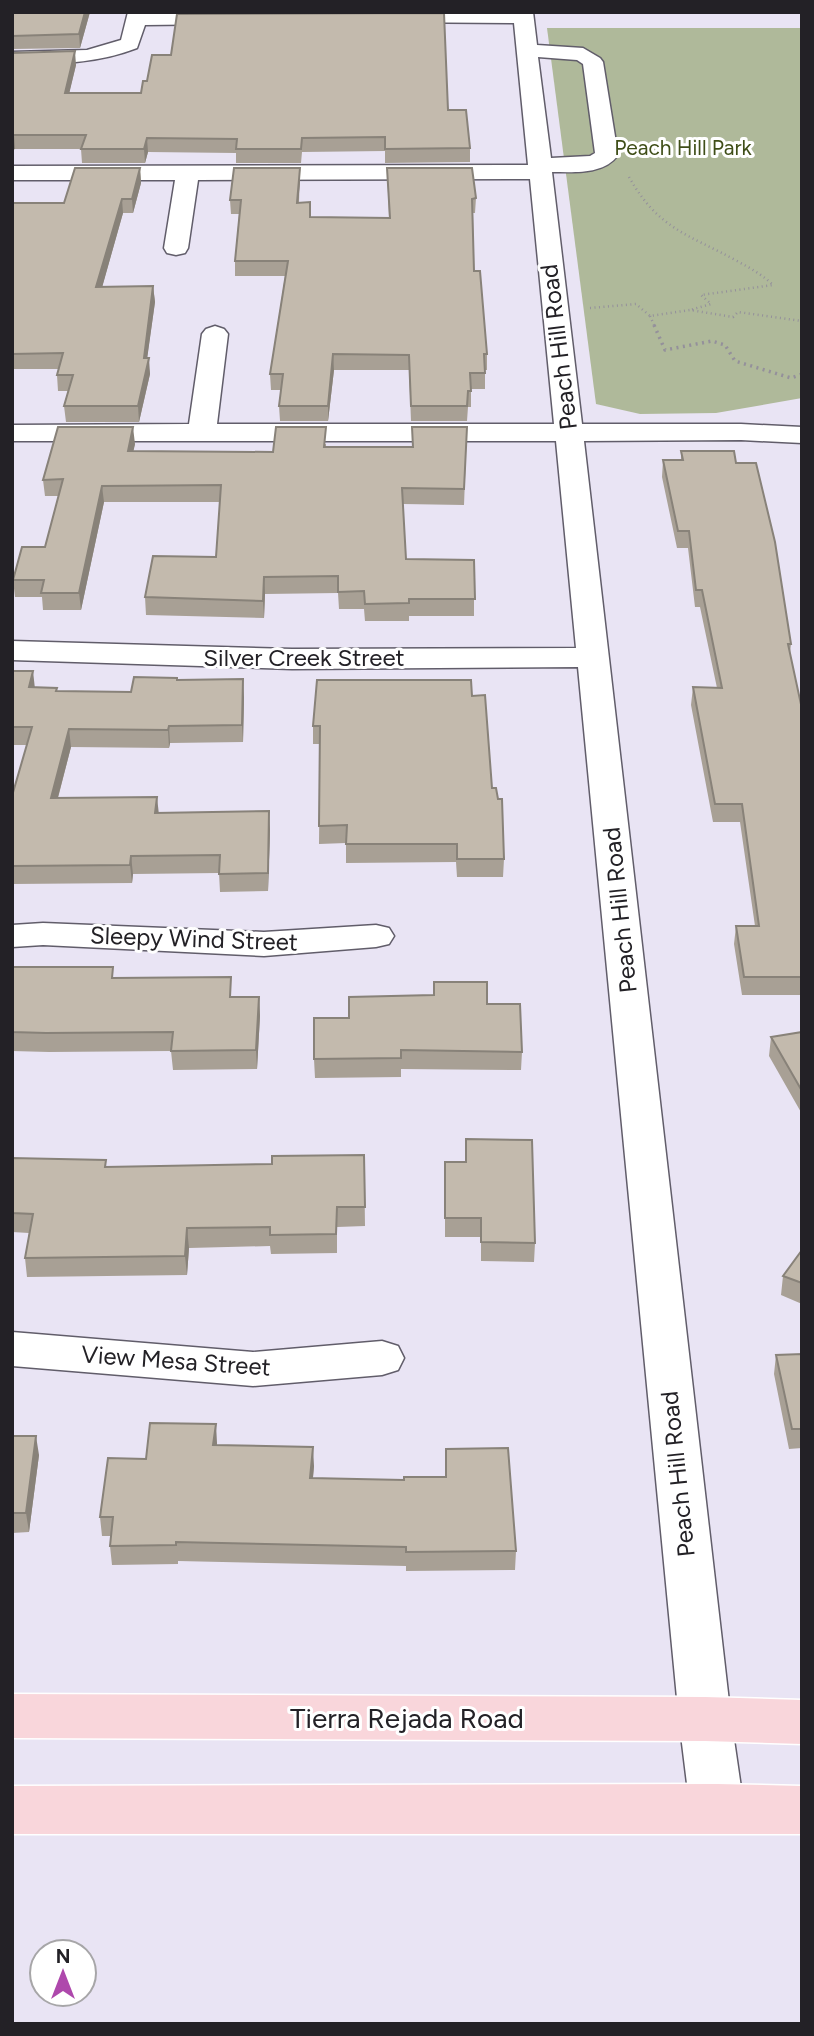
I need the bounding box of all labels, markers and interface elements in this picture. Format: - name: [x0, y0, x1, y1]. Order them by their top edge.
- park label: Peach Hill Park: [614, 135, 753, 160]
- street label: Peach Hill Road: [534, 263, 583, 432]
- street label: Silver Creek Street: [203, 643, 405, 672]
- street label: Peach Hill Road: [596, 826, 643, 994]
- street label: Sleepy Wind Street: [90, 920, 298, 957]
- street label: View Mesa Street: [80, 1339, 272, 1382]
- street label: Peach Hill Road: [654, 1390, 701, 1558]
- street label: Tierra Rejada Road: [290, 1701, 524, 1735]
- north arrow: [28, 1938, 98, 2008]
- text: N: [56, 1945, 70, 1968]

